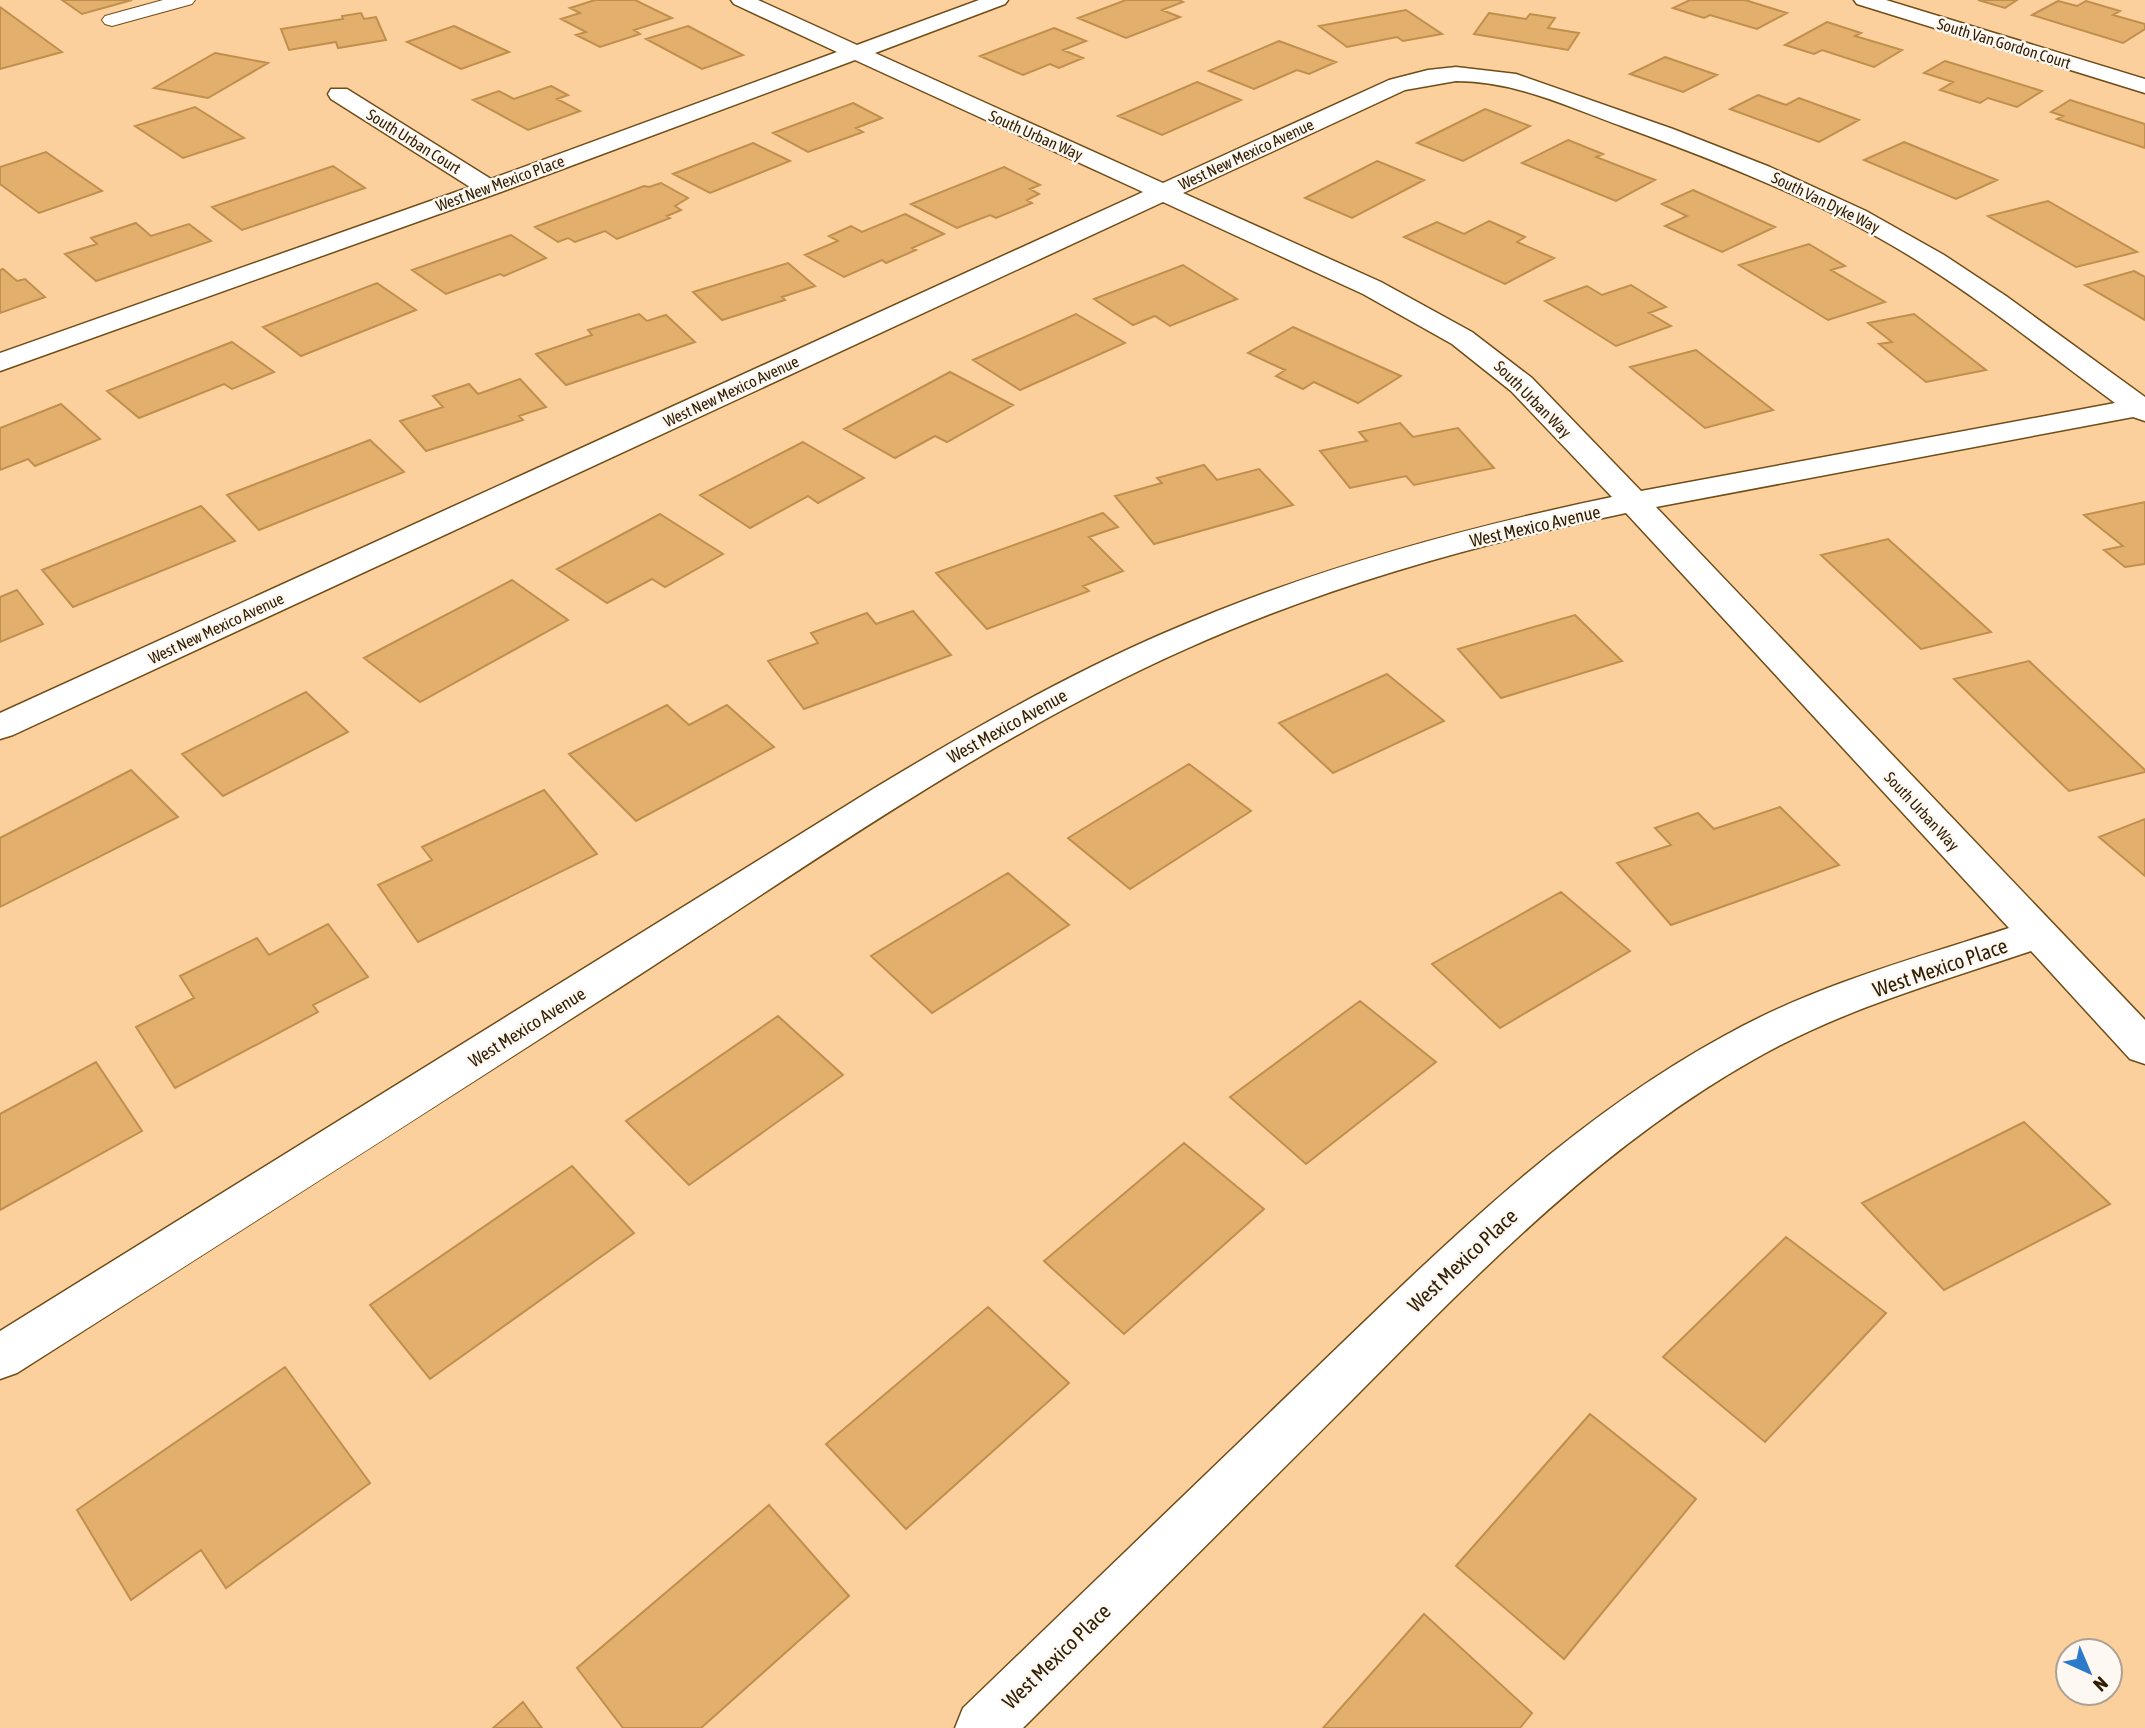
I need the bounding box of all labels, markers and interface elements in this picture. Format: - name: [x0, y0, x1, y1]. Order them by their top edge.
- street label: South Van Gordon Court: [1935, 14, 2073, 72]
- street label: South Urban Court: [364, 105, 465, 177]
- street label: South Urban Way: [986, 106, 1086, 165]
- street label: West New Mexico Avenue: [1176, 115, 1316, 193]
- street label: West New Mexico Place: [433, 151, 567, 215]
- street label: South Van Dyke Way: [1769, 168, 1883, 237]
- street label: West New Mexico Avenue: [661, 352, 801, 430]
- street label: South Urban Way: [1490, 357, 1575, 442]
- street label: West Mexico Avenue: [1468, 501, 1602, 551]
- street label: West New Mexico Avenue: [146, 589, 286, 667]
- street label: West Mexico Avenue: [944, 684, 1070, 768]
- street label: South Urban Way: [1880, 768, 1963, 855]
- street label: West Mexico Place: [1870, 933, 2010, 1001]
- street label: West Mexico Avenue: [465, 983, 589, 1071]
- street label: West Mexico Place: [1402, 1203, 1522, 1317]
- street label: West Mexico Place: [997, 1599, 1115, 1713]
- north arrow: [2054, 1637, 2124, 1707]
- text: N: [2089, 1672, 2112, 1696]

